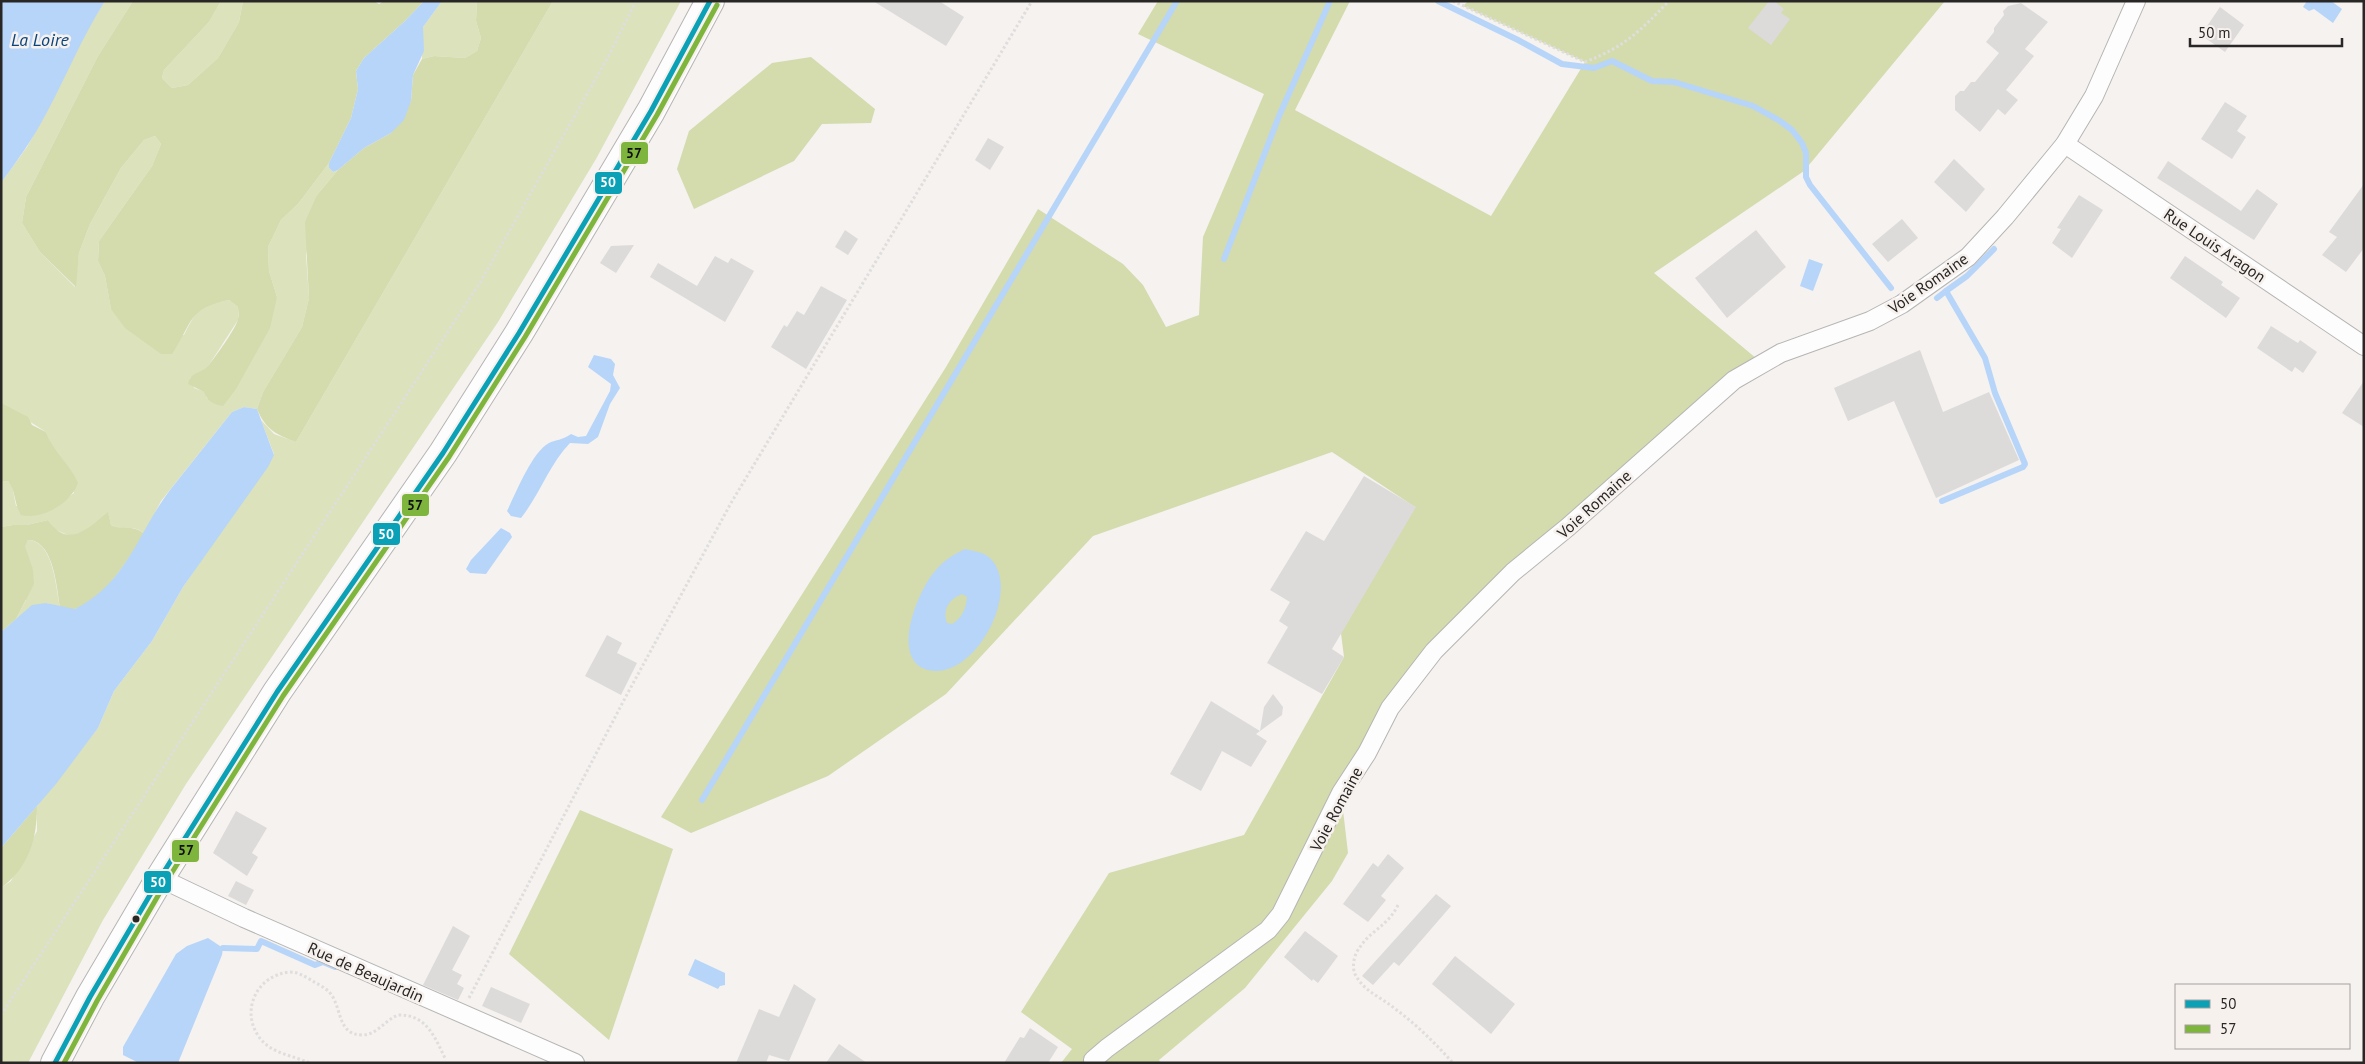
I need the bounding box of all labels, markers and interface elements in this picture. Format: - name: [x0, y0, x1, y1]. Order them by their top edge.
- scale bar: [2190, 15, 2342, 47]
- text: 50 m: [2198, 23, 2231, 42]
- water label: La Loire: [11, 28, 70, 51]
- line badge: 57: [620, 141, 649, 165]
- text: 57: [626, 144, 642, 162]
- line badge: 50: [594, 171, 623, 195]
- text: 50: [600, 173, 616, 191]
- street label: Rue Louis Aragon: [2160, 204, 2270, 286]
- street label: Voie Romaine: [1883, 248, 1972, 318]
- street label: Voie Romaine: [1552, 466, 1635, 543]
- line badge: 57: [401, 493, 430, 517]
- text: 57: [407, 496, 423, 514]
- line badge: 50: [372, 522, 401, 546]
- text: 50: [378, 525, 394, 543]
- street label: Voie Romaine: [1305, 763, 1367, 856]
- line badge: 57: [171, 839, 200, 863]
- text: 57: [178, 841, 194, 859]
- line badge: 50: [143, 870, 172, 894]
- text: 50: [150, 873, 166, 891]
- unlabelled marker: [131, 914, 141, 924]
- street label: Rue de Beaujardin: [305, 937, 427, 1007]
- legend: [2175, 984, 2350, 1049]
- text: 50: [2220, 994, 2236, 1013]
- text: 57: [2220, 1019, 2236, 1038]

